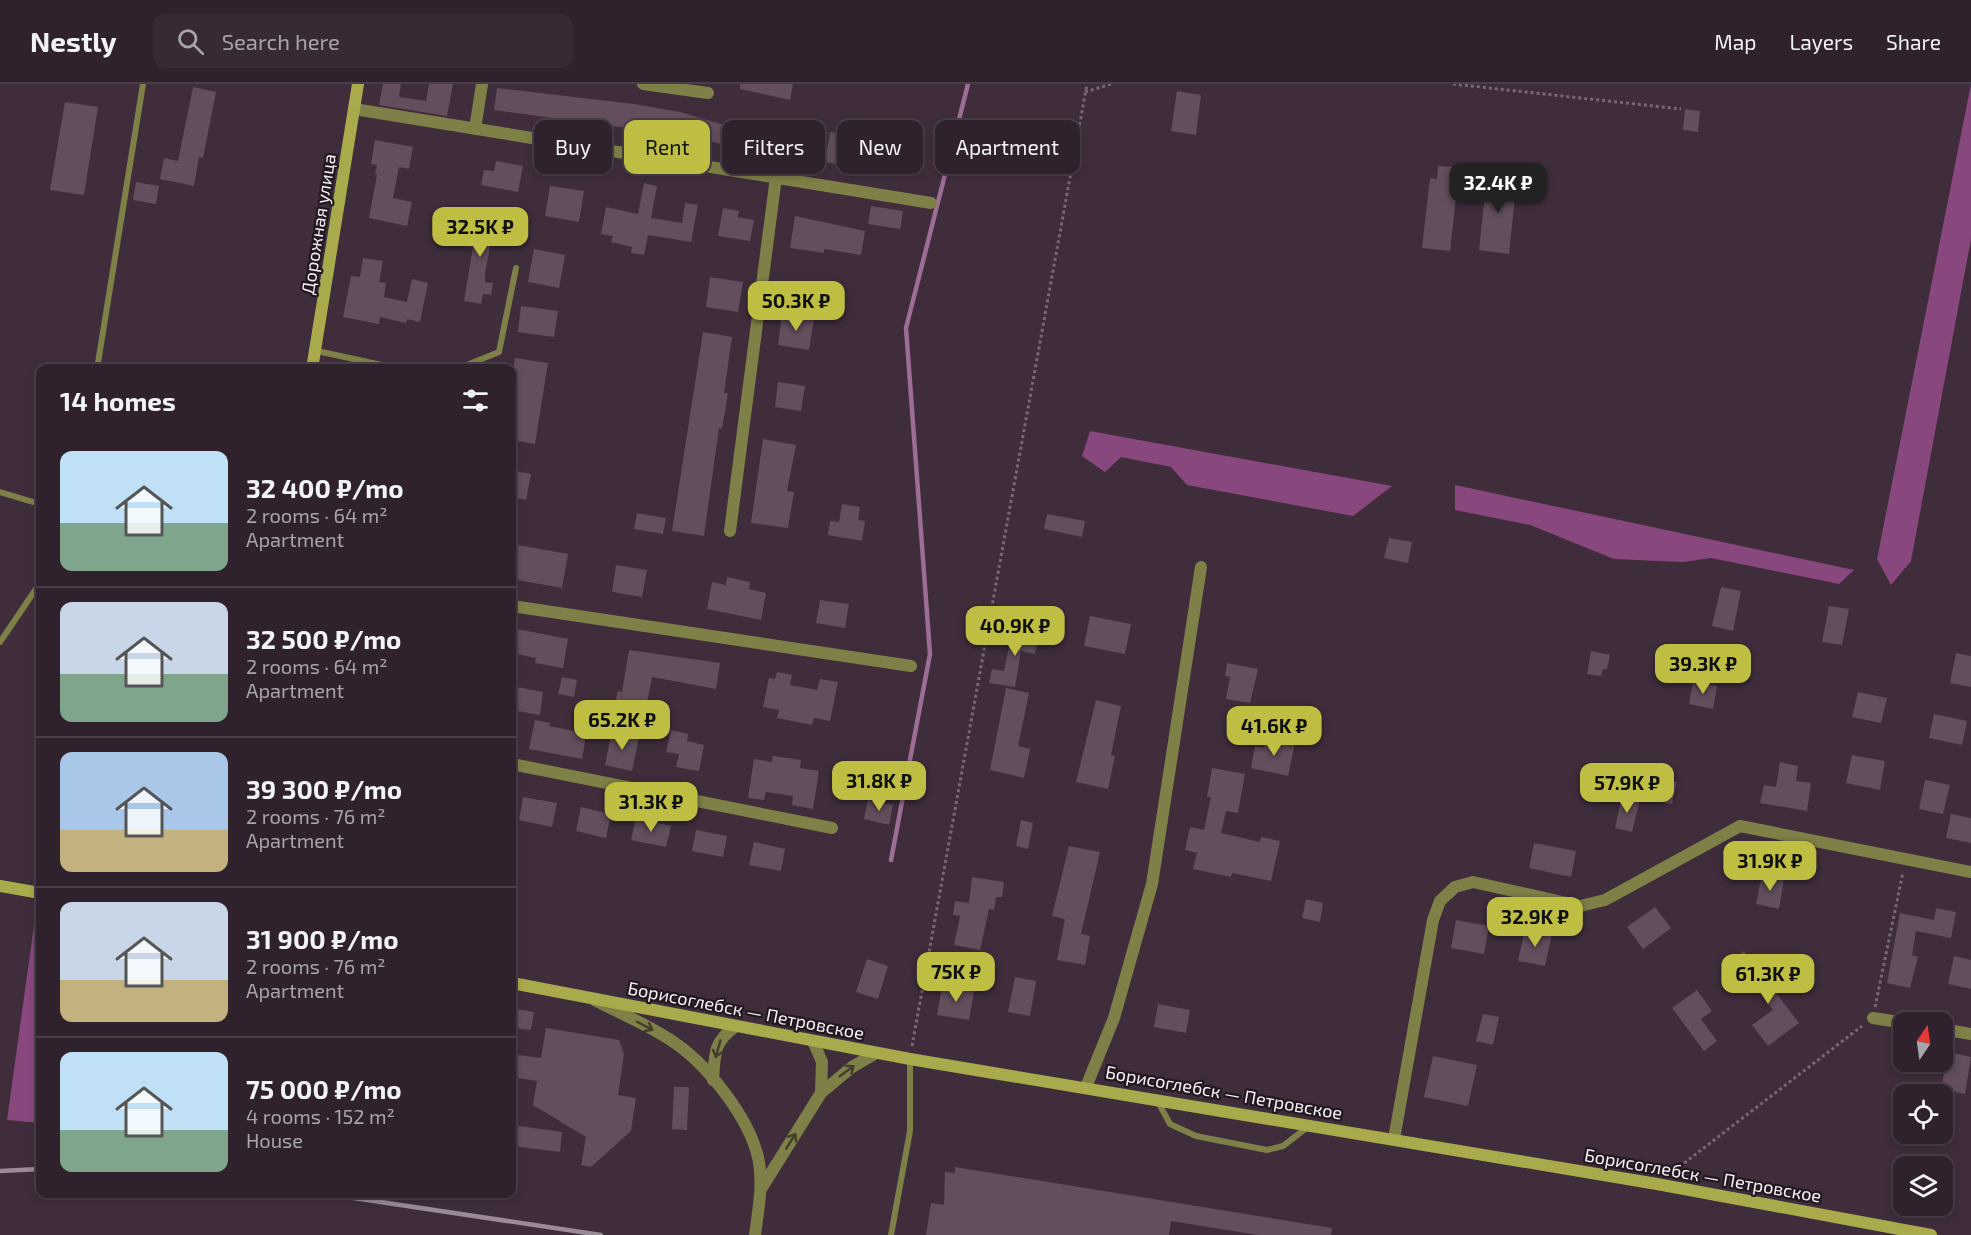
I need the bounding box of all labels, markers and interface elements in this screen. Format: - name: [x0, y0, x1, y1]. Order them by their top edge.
- search box: [153, 14, 573, 68]
- text: Nestly: [30, 24, 117, 58]
- icon: search: [174, 25, 207, 58]
- text: Search here: [222, 28, 340, 54]
- text: Map: [1714, 29, 1756, 54]
- text: Layers: [1789, 29, 1853, 54]
- text: Share: [1886, 29, 1941, 54]
- chip: Buy: [534, 120, 612, 174]
- chip: Rent: [624, 120, 710, 174]
- chip: Filters: [722, 120, 825, 174]
- chip: New: [837, 120, 923, 174]
- chip: Apartment: [935, 120, 1080, 174]
- street label: Дорожная улица: [296, 152, 340, 296]
- pin: 32.4K ₽: [1443, 163, 1553, 214]
- text: 32.4K ₽: [1463, 170, 1533, 194]
- pin: 32.5K ₽: [425, 207, 535, 258]
- text: 32.5K ₽: [446, 214, 514, 238]
- pin: 50.3K ₽: [741, 281, 851, 332]
- text: 50.3K ₽: [762, 288, 830, 312]
- icon: filters: [459, 384, 492, 417]
- text: 14 homes: [60, 385, 176, 416]
- text: 32 400 ₽/mo: [246, 472, 404, 503]
- icon: home: [108, 475, 180, 547]
- text: 2 rooms · 64 m²: [246, 503, 388, 527]
- text: Apartment: [246, 527, 344, 551]
- pin: 40.9K ₽: [960, 606, 1070, 657]
- text: 40.9K ₽: [980, 613, 1050, 637]
- text: 32 500 ₽/mo: [246, 623, 401, 654]
- icon: home: [108, 626, 180, 698]
- pin: 39.3K ₽: [1648, 644, 1758, 695]
- text: 39.3K ₽: [1669, 651, 1737, 675]
- text: 2 rooms · 64 m²: [246, 654, 388, 678]
- text: Apartment: [246, 678, 344, 702]
- pin: 65.2K ₽: [567, 700, 677, 751]
- pin: 41.6K ₽: [1219, 706, 1329, 757]
- text: 65.2K ₽: [588, 707, 656, 731]
- text: 41.6K ₽: [1241, 713, 1307, 737]
- pin: 31.8K ₽: [824, 761, 934, 812]
- pin: 57.9K ₽: [1572, 763, 1682, 814]
- text: 31.8K ₽: [846, 768, 912, 792]
- text: 57.9K ₽: [1594, 770, 1660, 794]
- text: 39 300 ₽/mo: [246, 773, 402, 804]
- icon: home: [108, 776, 180, 848]
- pin: 31.3K ₽: [596, 782, 706, 833]
- text: 31.3K ₽: [619, 789, 683, 813]
- text: 2 rooms · 76 m²: [246, 804, 385, 828]
- text: Apartment: [246, 828, 344, 852]
- pin: 31.9K ₽: [1715, 841, 1825, 892]
- text: 31.9K ₽: [1737, 848, 1803, 872]
- pin: 32.9K ₽: [1480, 897, 1590, 948]
- text: 32.9K ₽: [1501, 904, 1569, 928]
- text: 31 900 ₽/mo: [246, 923, 399, 954]
- icon: home: [108, 926, 180, 998]
- pin: 75K ₽: [914, 952, 998, 1003]
- text: 2 rooms · 76 m²: [246, 954, 385, 978]
- pin: 61.3K ₽: [1713, 954, 1823, 1005]
- text: 75K ₽: [931, 959, 981, 983]
- text: 61.3K ₽: [1735, 961, 1801, 985]
- street label: Борисоглебск — Петровское: [626, 976, 866, 1044]
- text: Apartment: [246, 978, 344, 1002]
- north arrow: [1893, 1012, 1953, 1072]
- map controls: [1893, 1012, 1953, 1216]
- one-way arrow: [636, 1021, 654, 1033]
- one-way arrow: [712, 1039, 723, 1058]
- street label: Борисоглебск — Петровское: [1104, 1060, 1344, 1124]
- one-way arrow: [839, 1065, 855, 1077]
- text: 75 000 ₽/mo: [246, 1073, 402, 1104]
- icon: home: [108, 1076, 180, 1148]
- button: locate: [1893, 1084, 1953, 1144]
- text: 4 rooms · 152 m²: [246, 1104, 395, 1128]
- text: House: [246, 1128, 303, 1152]
- one-way arrow: [785, 1133, 797, 1150]
- street label: Борисоглебск — Петровское: [1583, 1143, 1823, 1207]
- button: layers: [1893, 1156, 1953, 1216]

